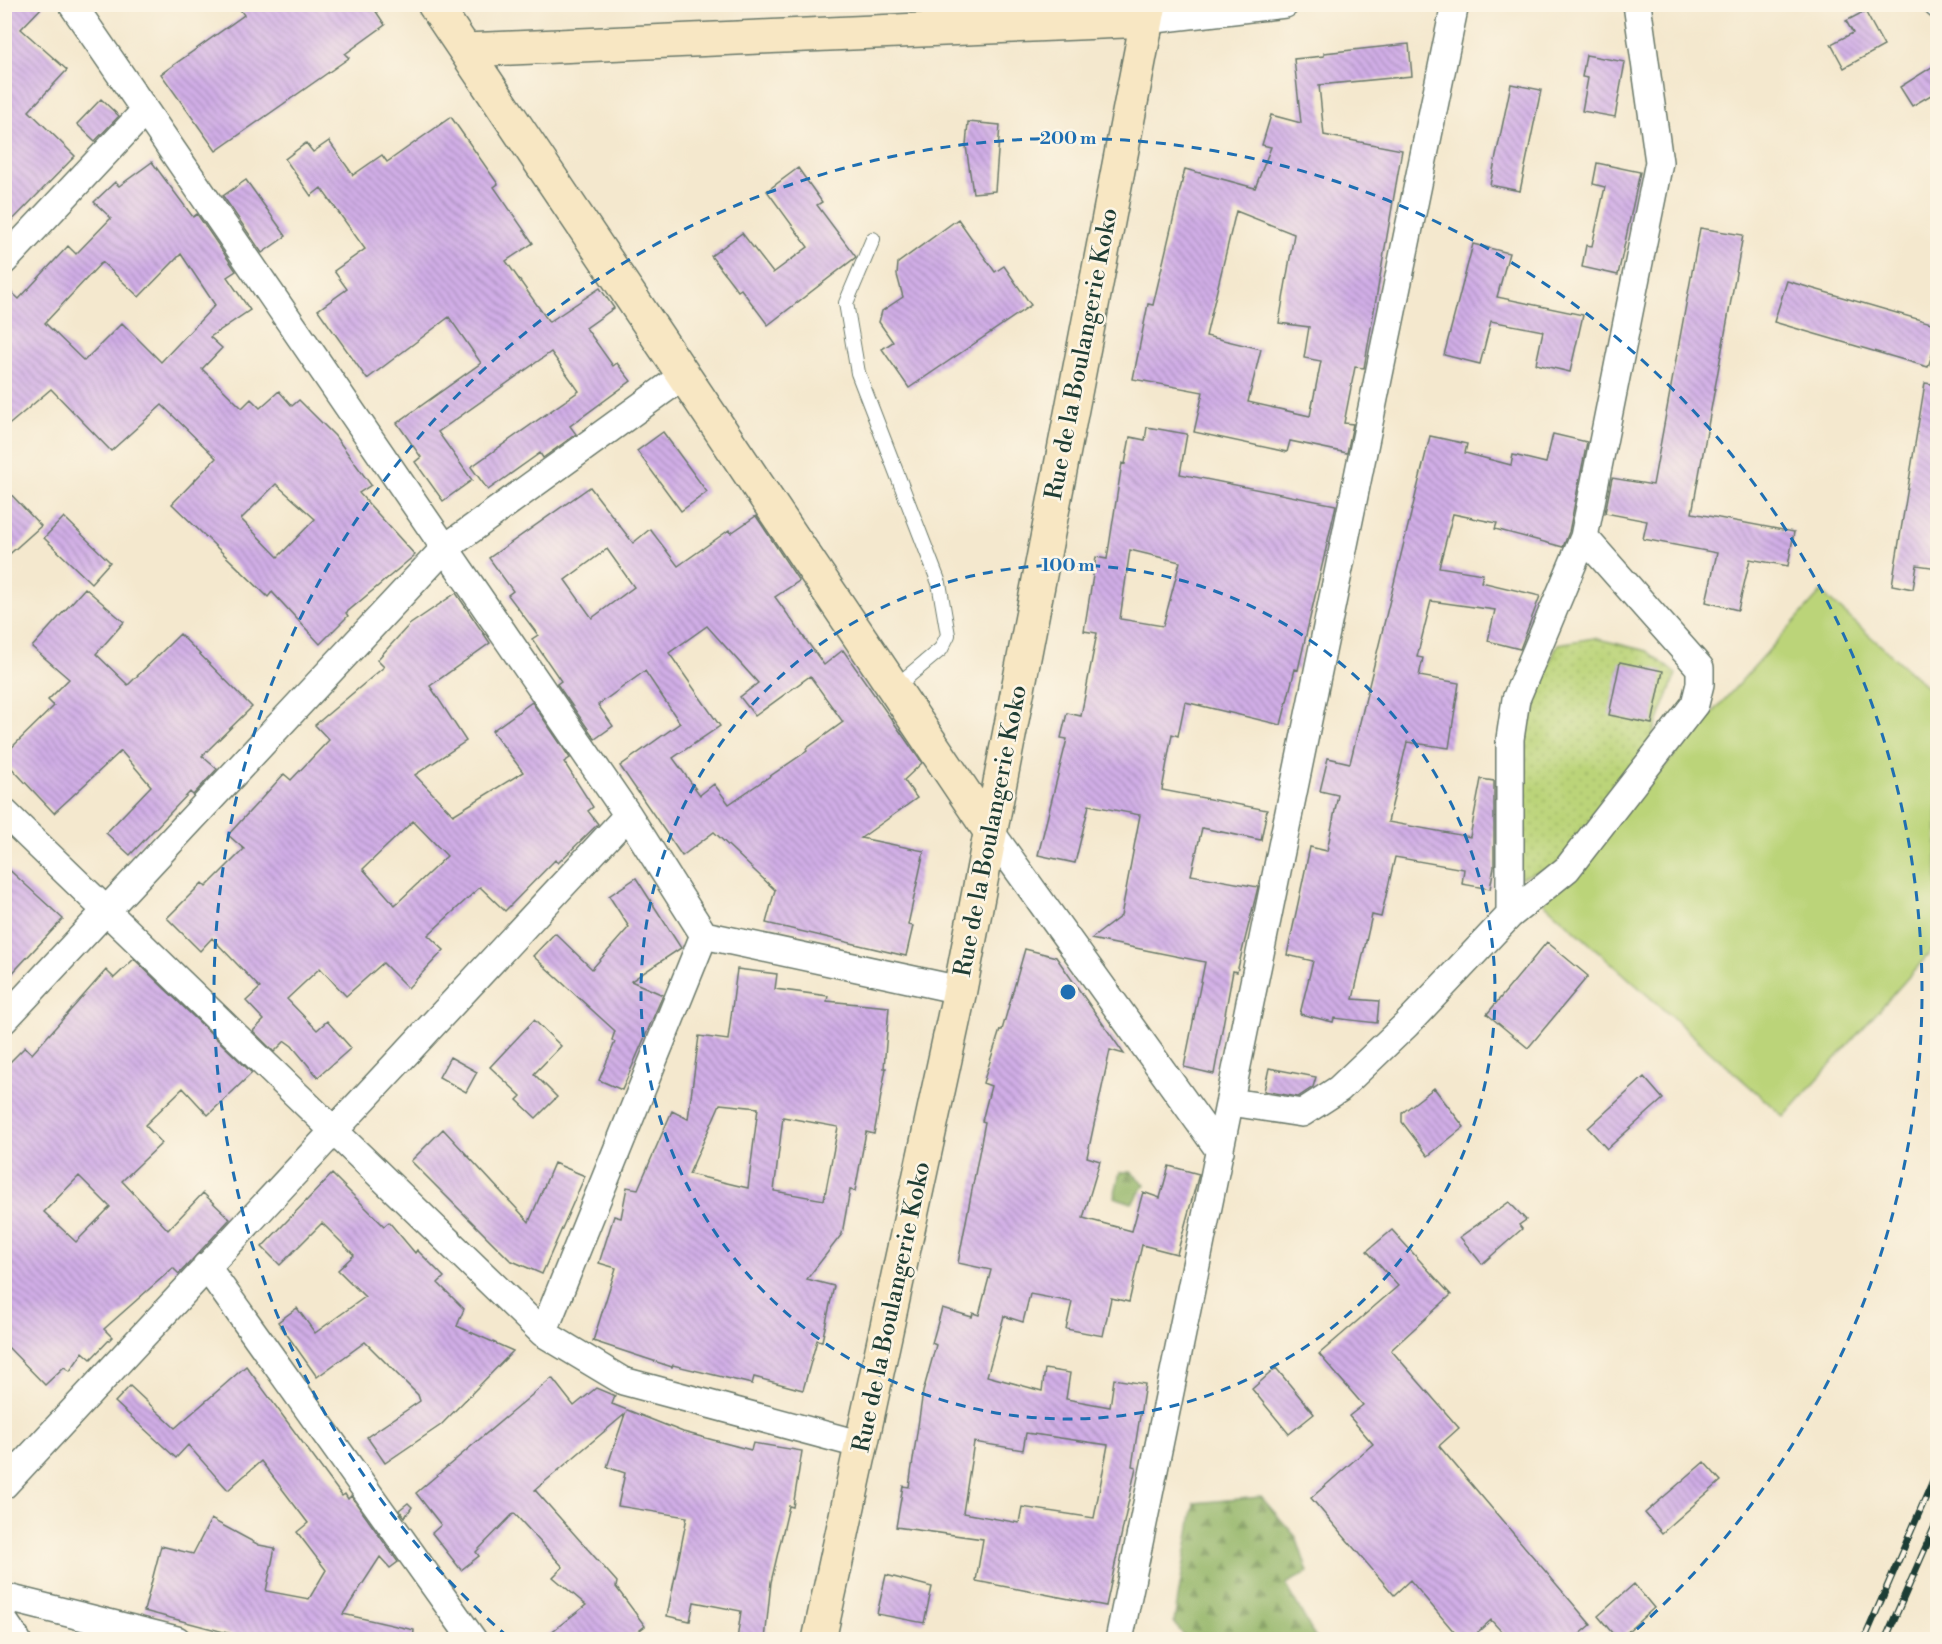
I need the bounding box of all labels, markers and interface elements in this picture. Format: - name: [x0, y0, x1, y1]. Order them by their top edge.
- text: 200 m: [1040, 127, 1097, 150]
- street label: Rue de la Boulangerie Koko: [1039, 206, 1125, 502]
- text: 100 m: [1041, 554, 1095, 577]
- street label: Rue de la Boulangerie Koko: [948, 683, 1034, 979]
- centre of rings: [1058, 982, 1078, 1002]
- street label: Rue de la Boulangerie Koko: [847, 1159, 937, 1455]

